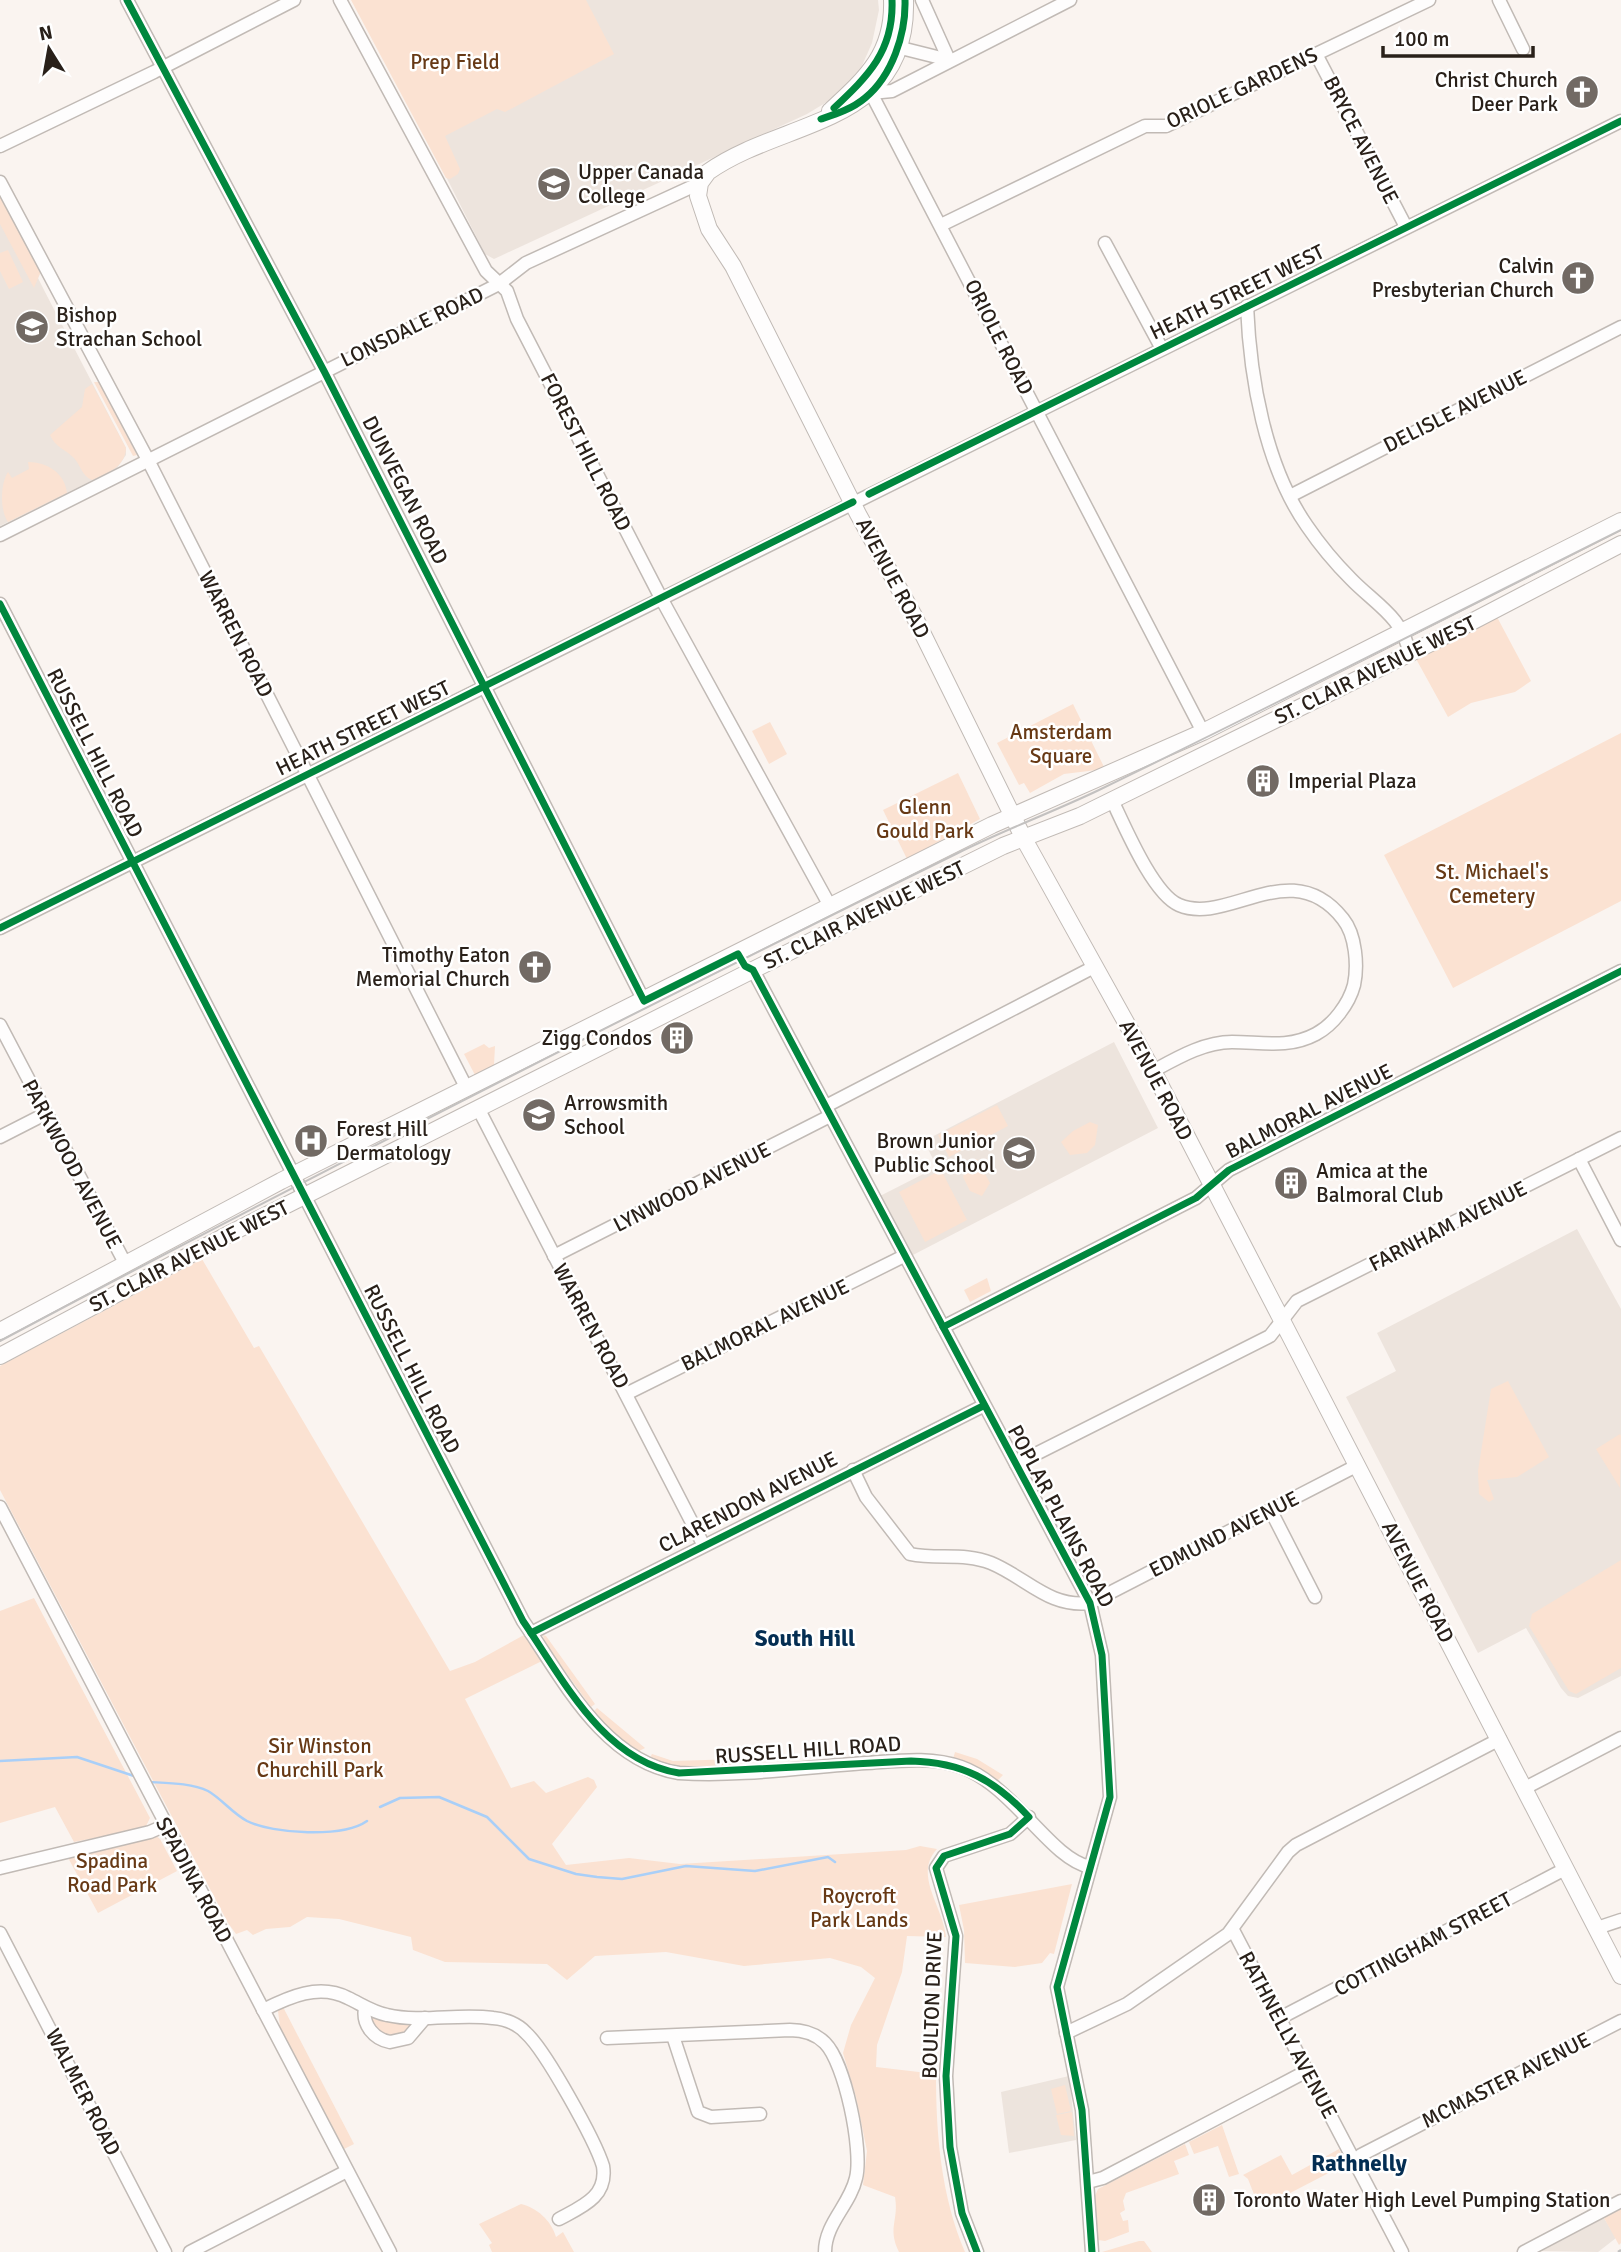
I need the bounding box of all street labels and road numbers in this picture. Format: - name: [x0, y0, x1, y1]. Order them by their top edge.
- street label: ORIOLE GARDENS: [1162, 42, 1322, 134]
- street label: BRYCE AVENUE: [1318, 72, 1404, 208]
- street label: HEATH STREET WEST: [1146, 238, 1329, 345]
- street label: ORIOLE ROAD: [959, 275, 1039, 399]
- street label: LONSDALE ROAD: [336, 281, 488, 373]
- street label: DELISLE AVENUE: [1379, 364, 1531, 458]
- street label: FOREST HILL ROAD: [535, 369, 637, 535]
- street label: DUNVEGAN ROAD: [356, 411, 454, 569]
- street label: AVENUE ROAD: [850, 513, 936, 643]
- street label: WARREN ROAD: [193, 566, 279, 702]
- street label: ST. CLAIR AVENUE WEST: [1270, 610, 1481, 730]
- street label: RUSSELL HILL ROAD: [41, 664, 149, 842]
- street label: HEATH STREET WEST: [272, 674, 455, 781]
- street label: ST. CLAIR AVENUE WEST: [759, 855, 970, 975]
- street label: AVENUE ROAD: [1113, 1015, 1199, 1145]
- street label: BALMORAL AVENUE: [1221, 1058, 1397, 1164]
- street label: PARKWOOD AVENUE: [16, 1075, 128, 1253]
- street label: LYNWOOD AVENUE: [609, 1136, 775, 1238]
- street label: FARNHAM AVENUE: [1365, 1175, 1531, 1277]
- street label: ST. CLAIR AVENUE WEST: [85, 1194, 294, 1318]
- street label: WARREN ROAD: [547, 1259, 635, 1393]
- street label: BALMORAL AVENUE: [677, 1273, 853, 1377]
- street label: RUSSELL HILL ROAD: [358, 1280, 466, 1458]
- street label: POPLAR PLAINS ROAD: [1002, 1420, 1120, 1612]
- street label: CLARENDON AVENUE: [654, 1446, 842, 1558]
- street label: EDMUND AVENUE: [1145, 1485, 1303, 1583]
- street label: AVENUE ROAD: [1376, 1517, 1460, 1647]
- street label: RUSSELL HILL ROAD: [714, 1731, 902, 1769]
- street label: SPADINA ROAD: [150, 1813, 238, 1947]
- street label: COTTINGHAM STREET: [1330, 1886, 1517, 2002]
- street label: BOULTON DRIVE: [916, 1931, 948, 2079]
- street label: RATHNELLY AVENUE: [1233, 1947, 1343, 2123]
- street label: WALMER ROAD: [40, 2024, 126, 2160]
- street label: MCMASTER AVENUE: [1417, 2026, 1595, 2134]

